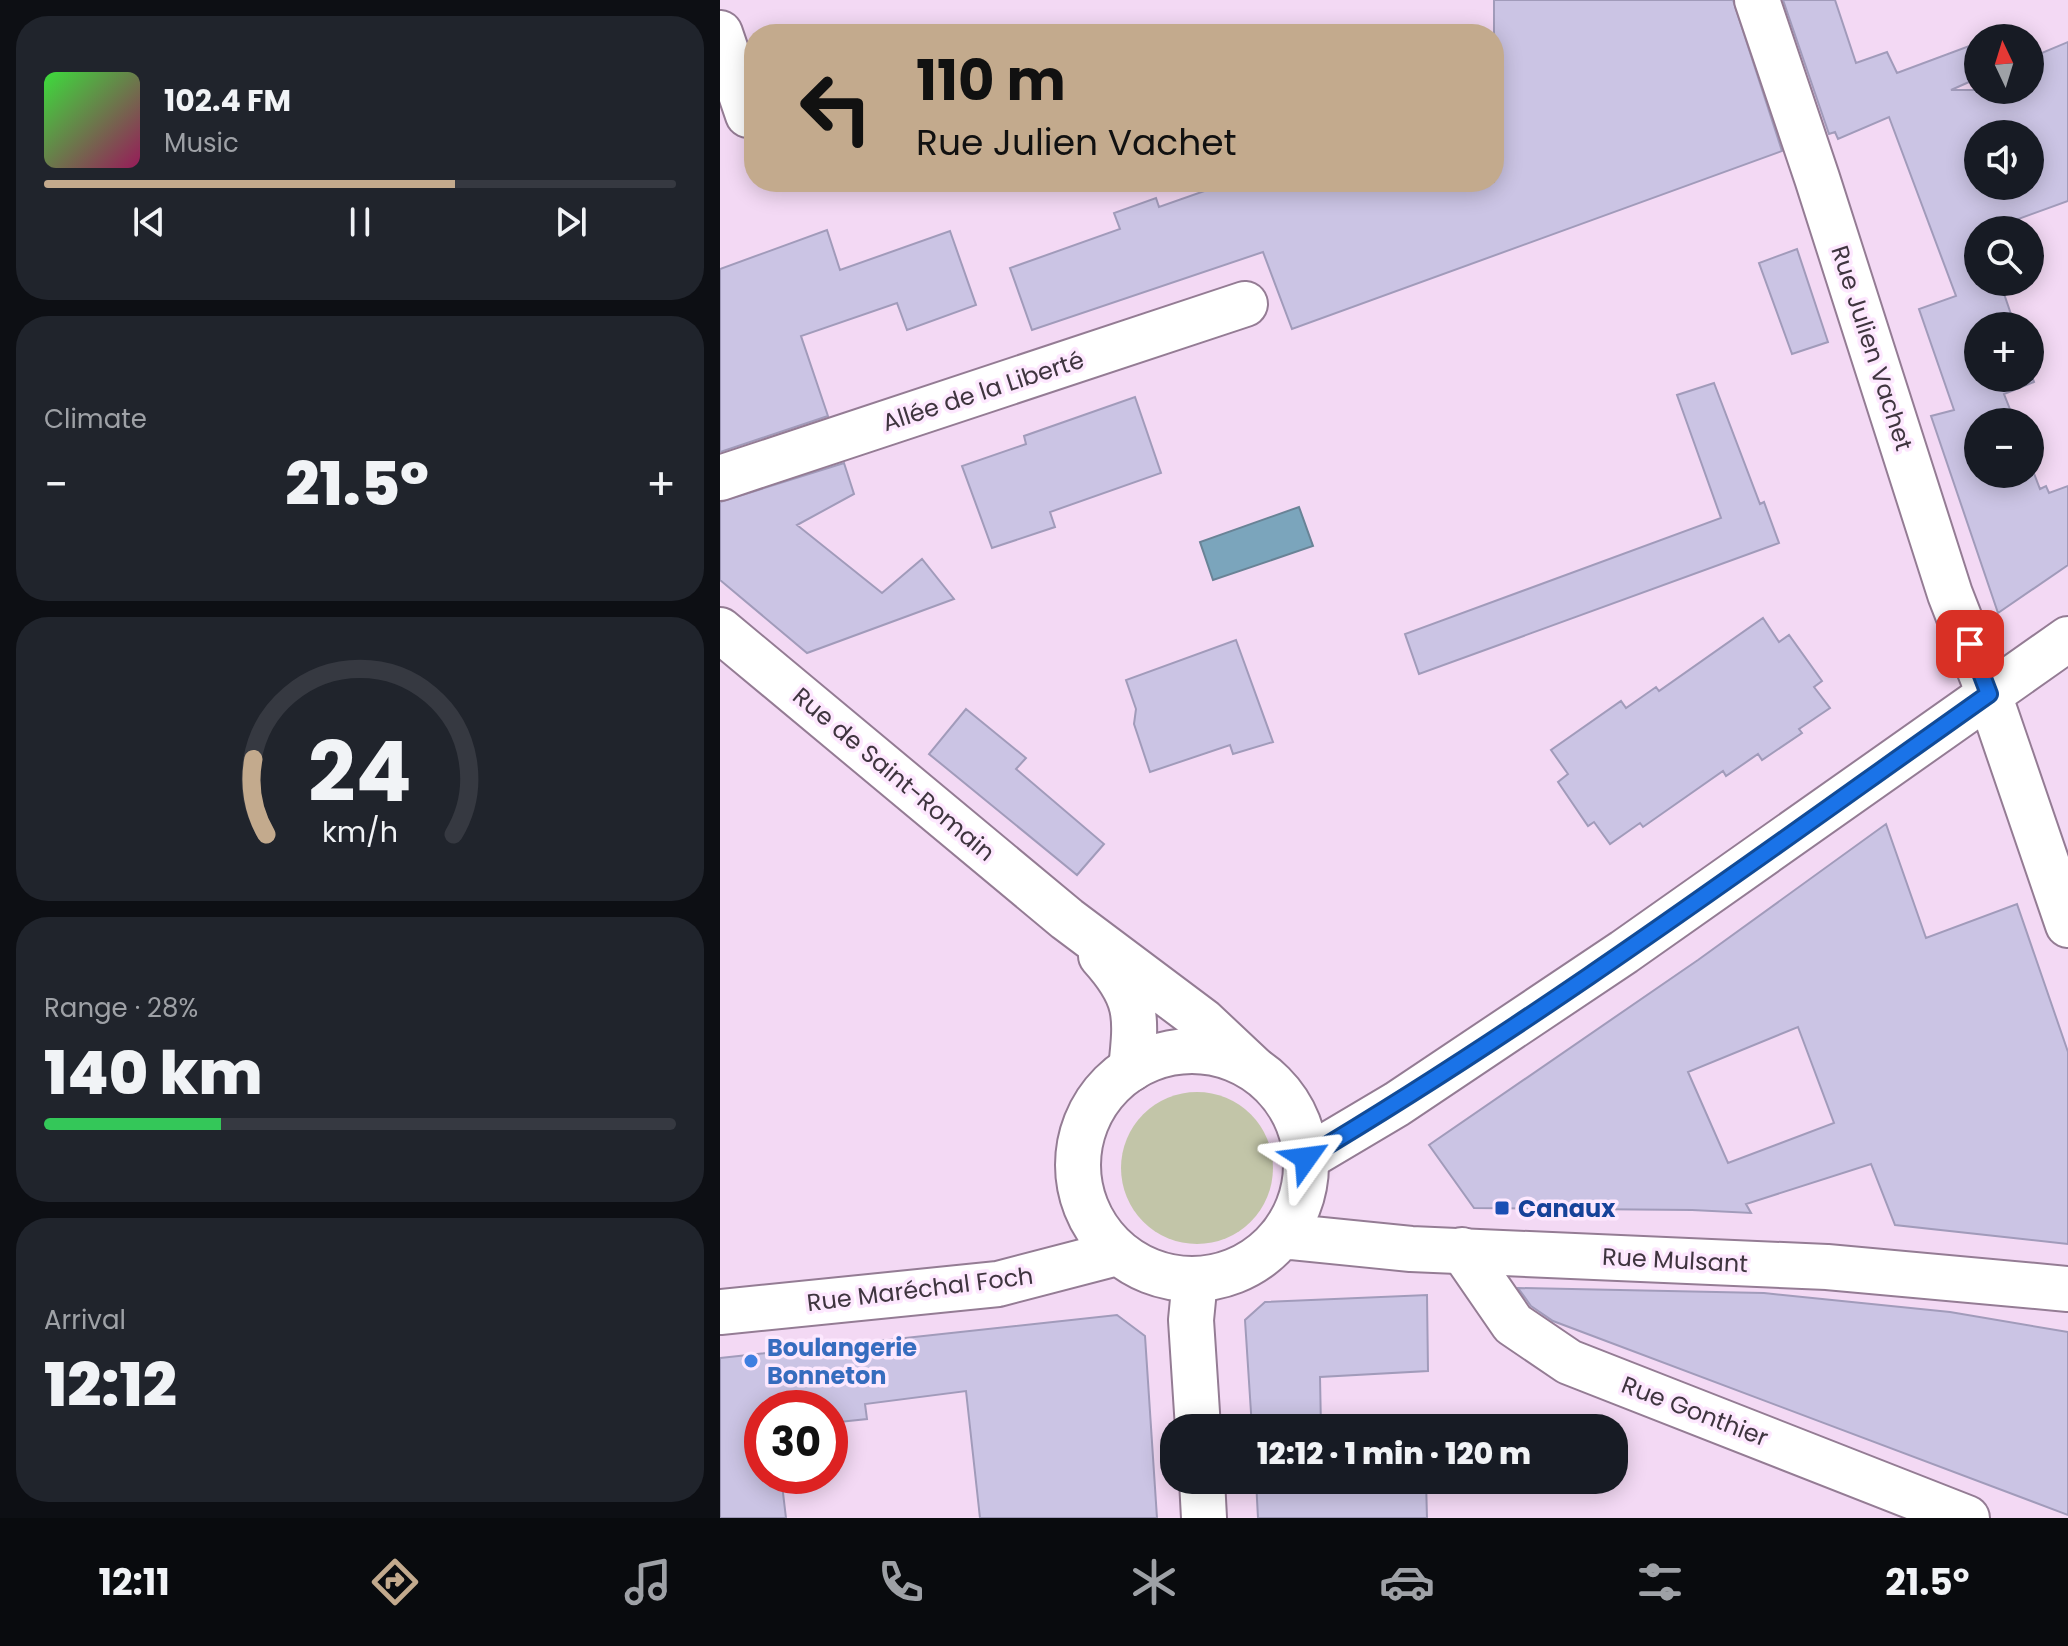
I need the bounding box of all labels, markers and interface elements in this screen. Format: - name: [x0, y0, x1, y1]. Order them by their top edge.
- north arrow: [1964, 24, 2044, 104]
- map controls: [1964, 24, 2044, 488]
- text: 110 m: [916, 41, 1066, 120]
- icon: left: [784, 56, 888, 160]
- text: 102.4 FM: [164, 79, 291, 122]
- text: Rue Julien Vachet: [916, 117, 1237, 168]
- button: sound: [1964, 120, 2044, 200]
- text: Music: [164, 125, 239, 161]
- icon: previous: [127, 200, 171, 244]
- icon: pause: [338, 200, 382, 244]
- icon: next: [549, 200, 593, 244]
- button: search: [1964, 216, 2044, 296]
- street label: Rue Julien Vachet: [1823, 241, 1921, 455]
- button: +: [1964, 312, 2044, 392]
- street label: Allée de la Liberté: [878, 343, 1088, 439]
- text: Climate: [44, 401, 147, 437]
- button: −: [1964, 408, 2044, 488]
- text: 21.5°: [285, 442, 429, 526]
- text: −: [44, 454, 68, 515]
- text: +: [646, 454, 676, 515]
- pin: [1936, 610, 2004, 678]
- icon: arrive: [1948, 622, 1992, 666]
- street label: Rue de Saint-Romain: [786, 680, 1002, 868]
- text: 24: [308, 714, 412, 830]
- text: km/h: [322, 812, 398, 852]
- text: Range · 28%: [44, 990, 198, 1026]
- text: 140 km: [44, 1031, 262, 1115]
- position arrow: [1264, 1116, 1348, 1200]
- place label: Canaux: [1518, 1192, 1616, 1225]
- marker: Canaux: [1493, 1199, 1511, 1217]
- street label: Rue Mulsant: [1601, 1240, 1749, 1280]
- street label: Rue Maréchal Foch: [805, 1259, 1035, 1319]
- text: Arrival: [44, 1302, 126, 1338]
- place label: Boulangerie Bonneton: [767, 1331, 917, 1392]
- text: 12:12: [44, 1343, 177, 1427]
- marker: Boulangerie Bonneton: [742, 1352, 760, 1370]
- street label: Rue Gonthier: [1617, 1368, 1773, 1454]
- speed limit sign: 30: [744, 1390, 848, 1494]
- text: 12:12 · 1 min · 120 m: [1257, 1432, 1531, 1475]
- icon: directions: [367, 1554, 423, 1610]
- icon: music: [620, 1554, 676, 1610]
- icon: phone: [873, 1554, 929, 1610]
- icon: climate: [1126, 1554, 1182, 1610]
- icon: car: [1379, 1554, 1435, 1610]
- icon: filters: [1632, 1554, 1688, 1610]
- text: 12:11: [99, 1557, 170, 1608]
- text: 21.5°: [1885, 1557, 1969, 1608]

